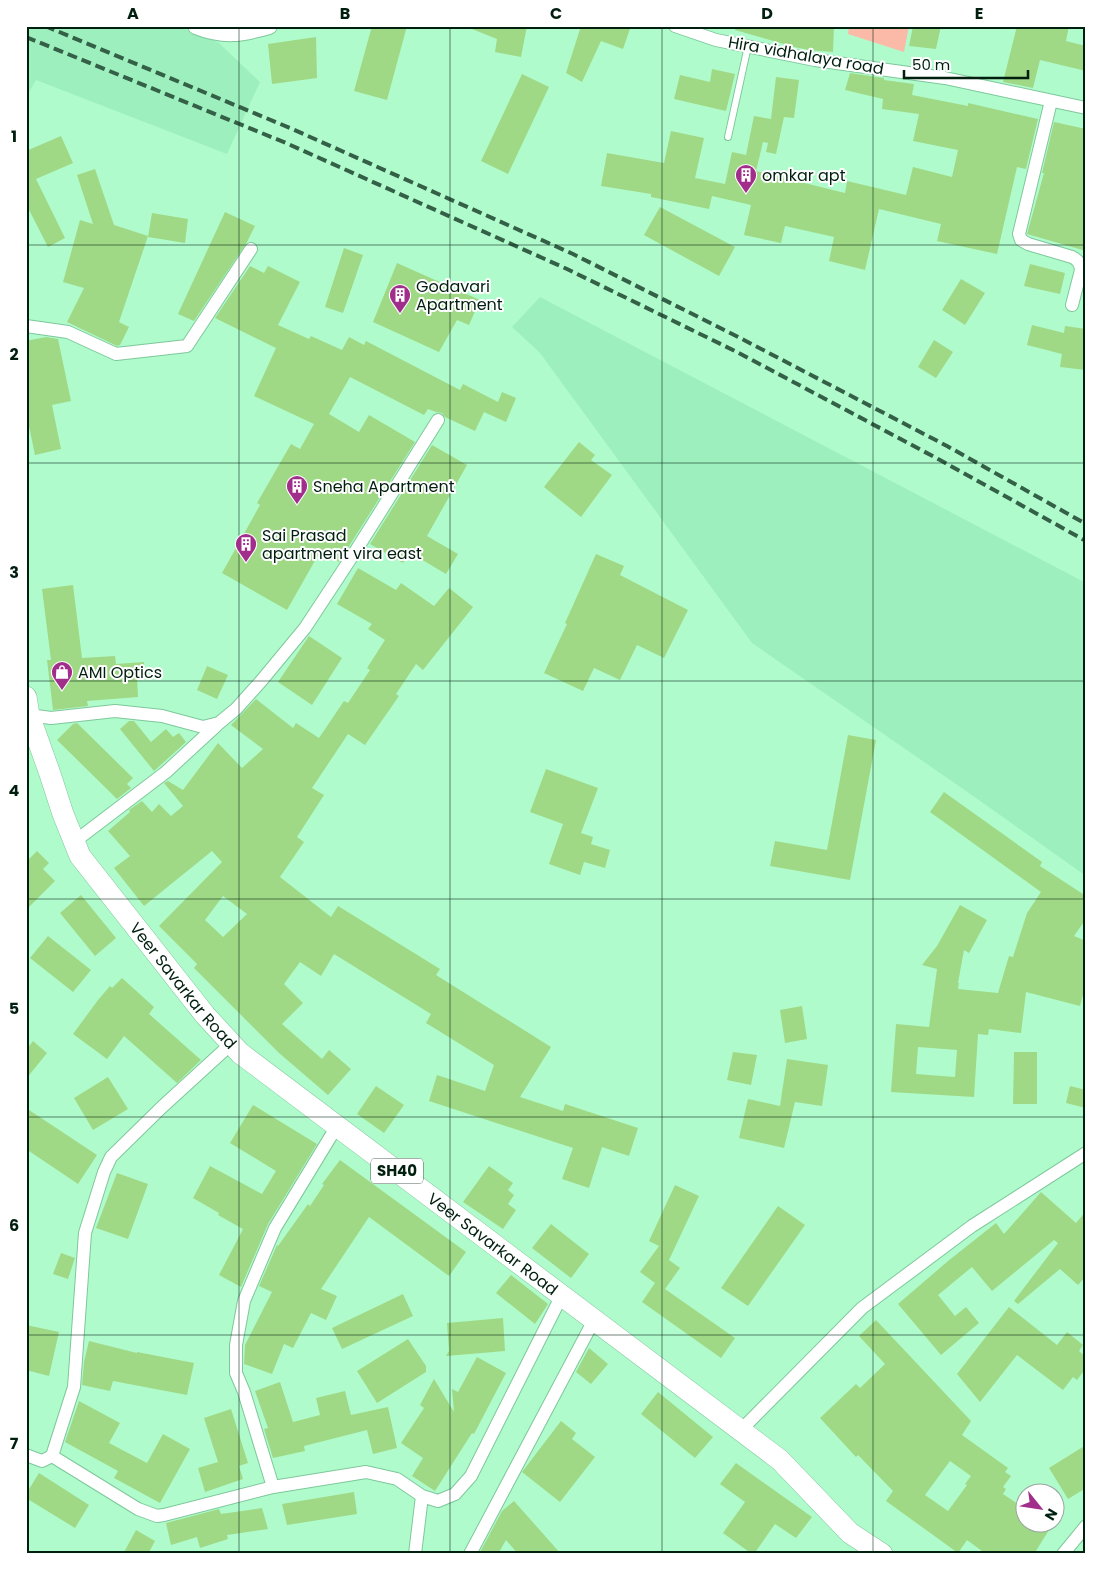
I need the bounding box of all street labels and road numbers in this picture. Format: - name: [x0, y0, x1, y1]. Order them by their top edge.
- street label: Hira vidhalaya road: [726, 30, 885, 80]
- street label: Veer Savarkar Road: [124, 917, 242, 1054]
- road number: SH40: [371, 1158, 423, 1184]
- street label: Veer Savarkar Road: [423, 1187, 563, 1301]

